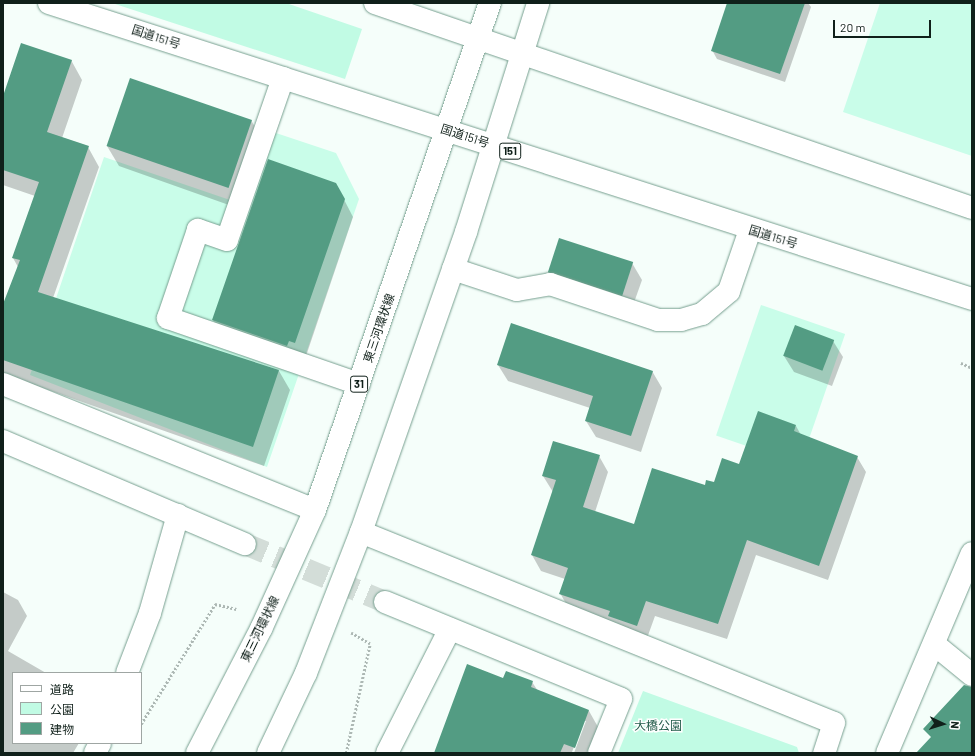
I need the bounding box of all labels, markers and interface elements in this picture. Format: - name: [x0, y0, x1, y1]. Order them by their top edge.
- scale bar: [835, 12, 933, 38]
- text: 20 m: [840, 20, 866, 34]
- street label: 国道151号: [130, 22, 182, 52]
- street label: 国道151号: [439, 121, 491, 151]
- road number: 151: [499, 142, 521, 160]
- street label: 国道151号: [747, 223, 799, 251]
- street label: 東三河環状線: [360, 292, 398, 364]
- road number: 31: [350, 375, 368, 393]
- street label: 東三河環状線: [238, 593, 282, 665]
- legend: [12, 672, 142, 744]
- text: 道路: [50, 682, 74, 696]
- text: 公園: [50, 702, 74, 716]
- north arrow: [923, 704, 963, 744]
- park label: 大橋公園: [634, 719, 682, 733]
- text: N: [949, 721, 962, 729]
- text: 建物: [50, 722, 74, 736]

